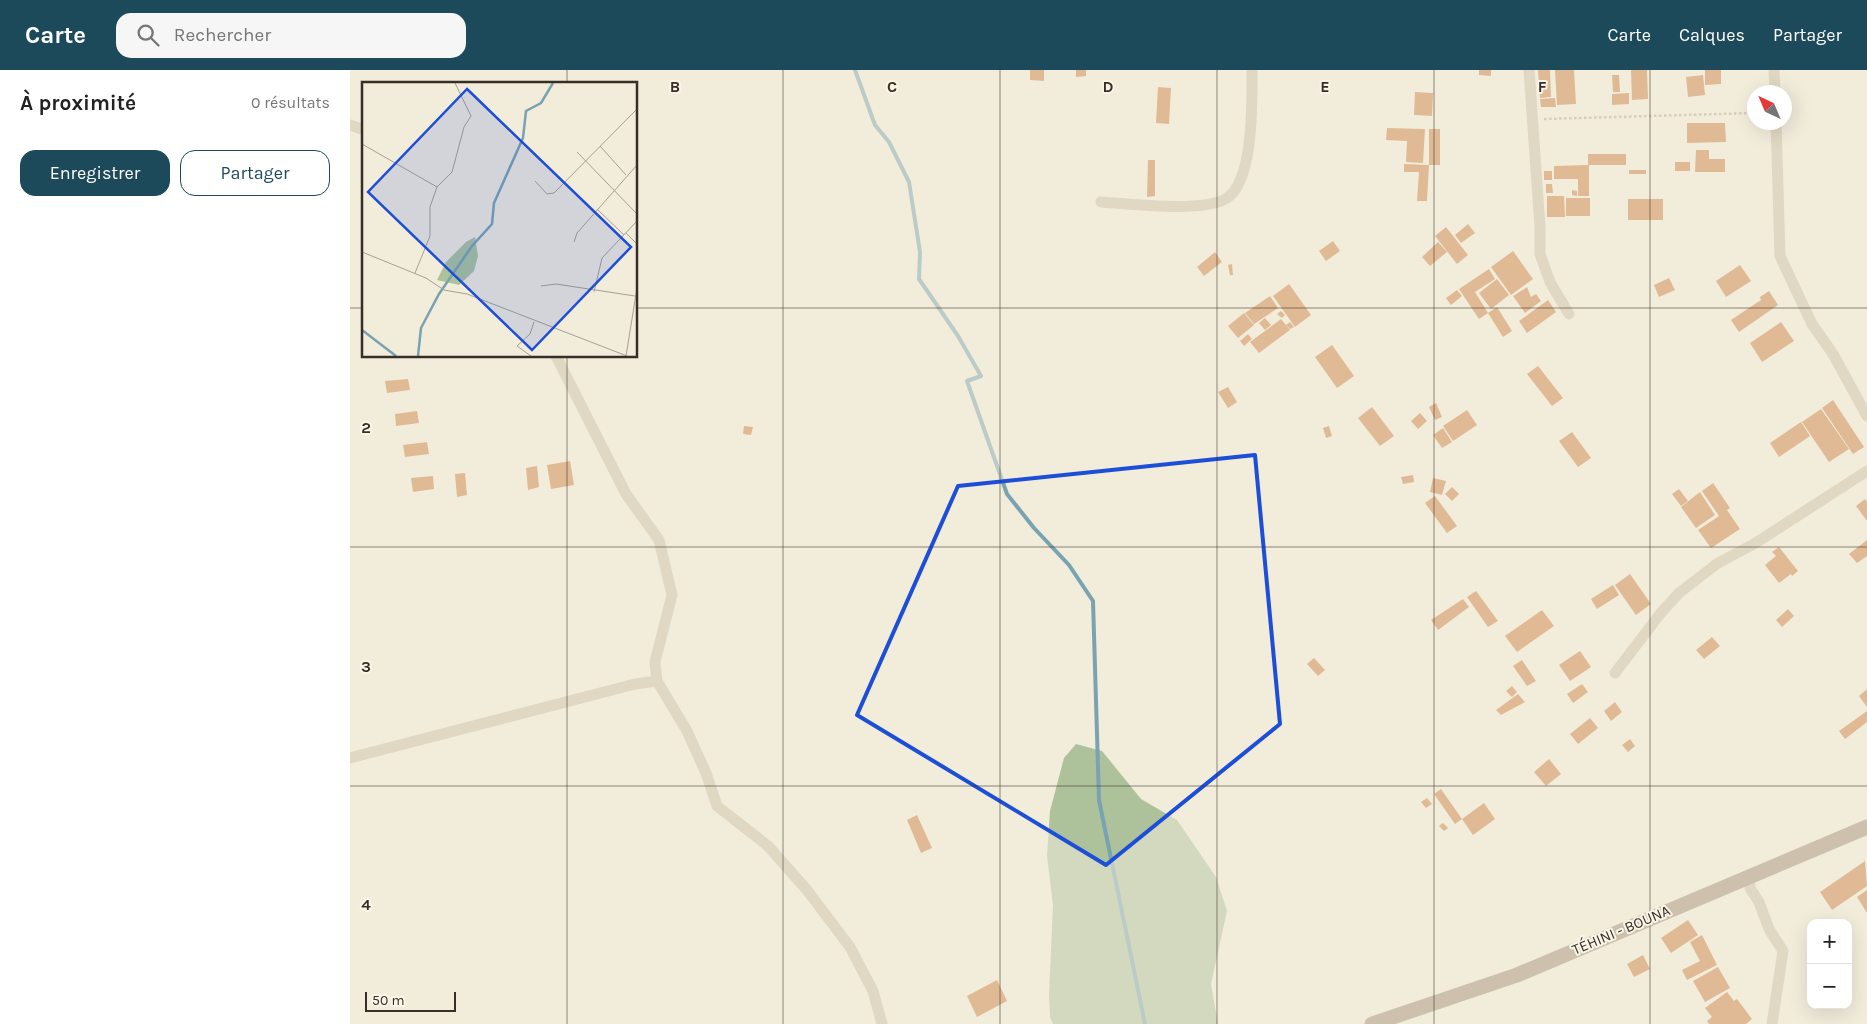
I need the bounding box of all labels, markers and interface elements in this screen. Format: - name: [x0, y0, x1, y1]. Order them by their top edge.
- search box: [116, 13, 466, 58]
- text: Carte: [25, 21, 86, 49]
- icon: search: [134, 21, 162, 49]
- text: Rechercher: [174, 24, 271, 46]
- text: Carte: [1607, 24, 1651, 46]
- text: Calques: [1679, 24, 1745, 46]
- text: Partager: [1773, 24, 1842, 46]
- text: B: [670, 77, 680, 96]
- text: C: [887, 77, 897, 96]
- text: D: [1103, 77, 1114, 96]
- text: E: [1320, 77, 1330, 96]
- text: F: [1538, 77, 1547, 96]
- inset map: [362, 82, 638, 358]
- north arrow: [1747, 85, 1792, 130]
- text: À proximité: [20, 91, 136, 115]
- text: 0 résultats: [251, 93, 330, 112]
- button: Enregistrer: [20, 150, 170, 196]
- button: Partager: [180, 150, 330, 196]
- text: 2: [361, 418, 371, 437]
- text: 3: [361, 657, 371, 676]
- text: 4: [361, 895, 371, 914]
- street label: TÉHINI - BOUNA: [1569, 901, 1673, 959]
- map controls: [1807, 919, 1852, 1009]
- button: +: [1807, 919, 1852, 964]
- button: −: [1807, 964, 1852, 1009]
- scale bar: [365, 989, 456, 1012]
- text: 50 m: [372, 992, 405, 1009]

